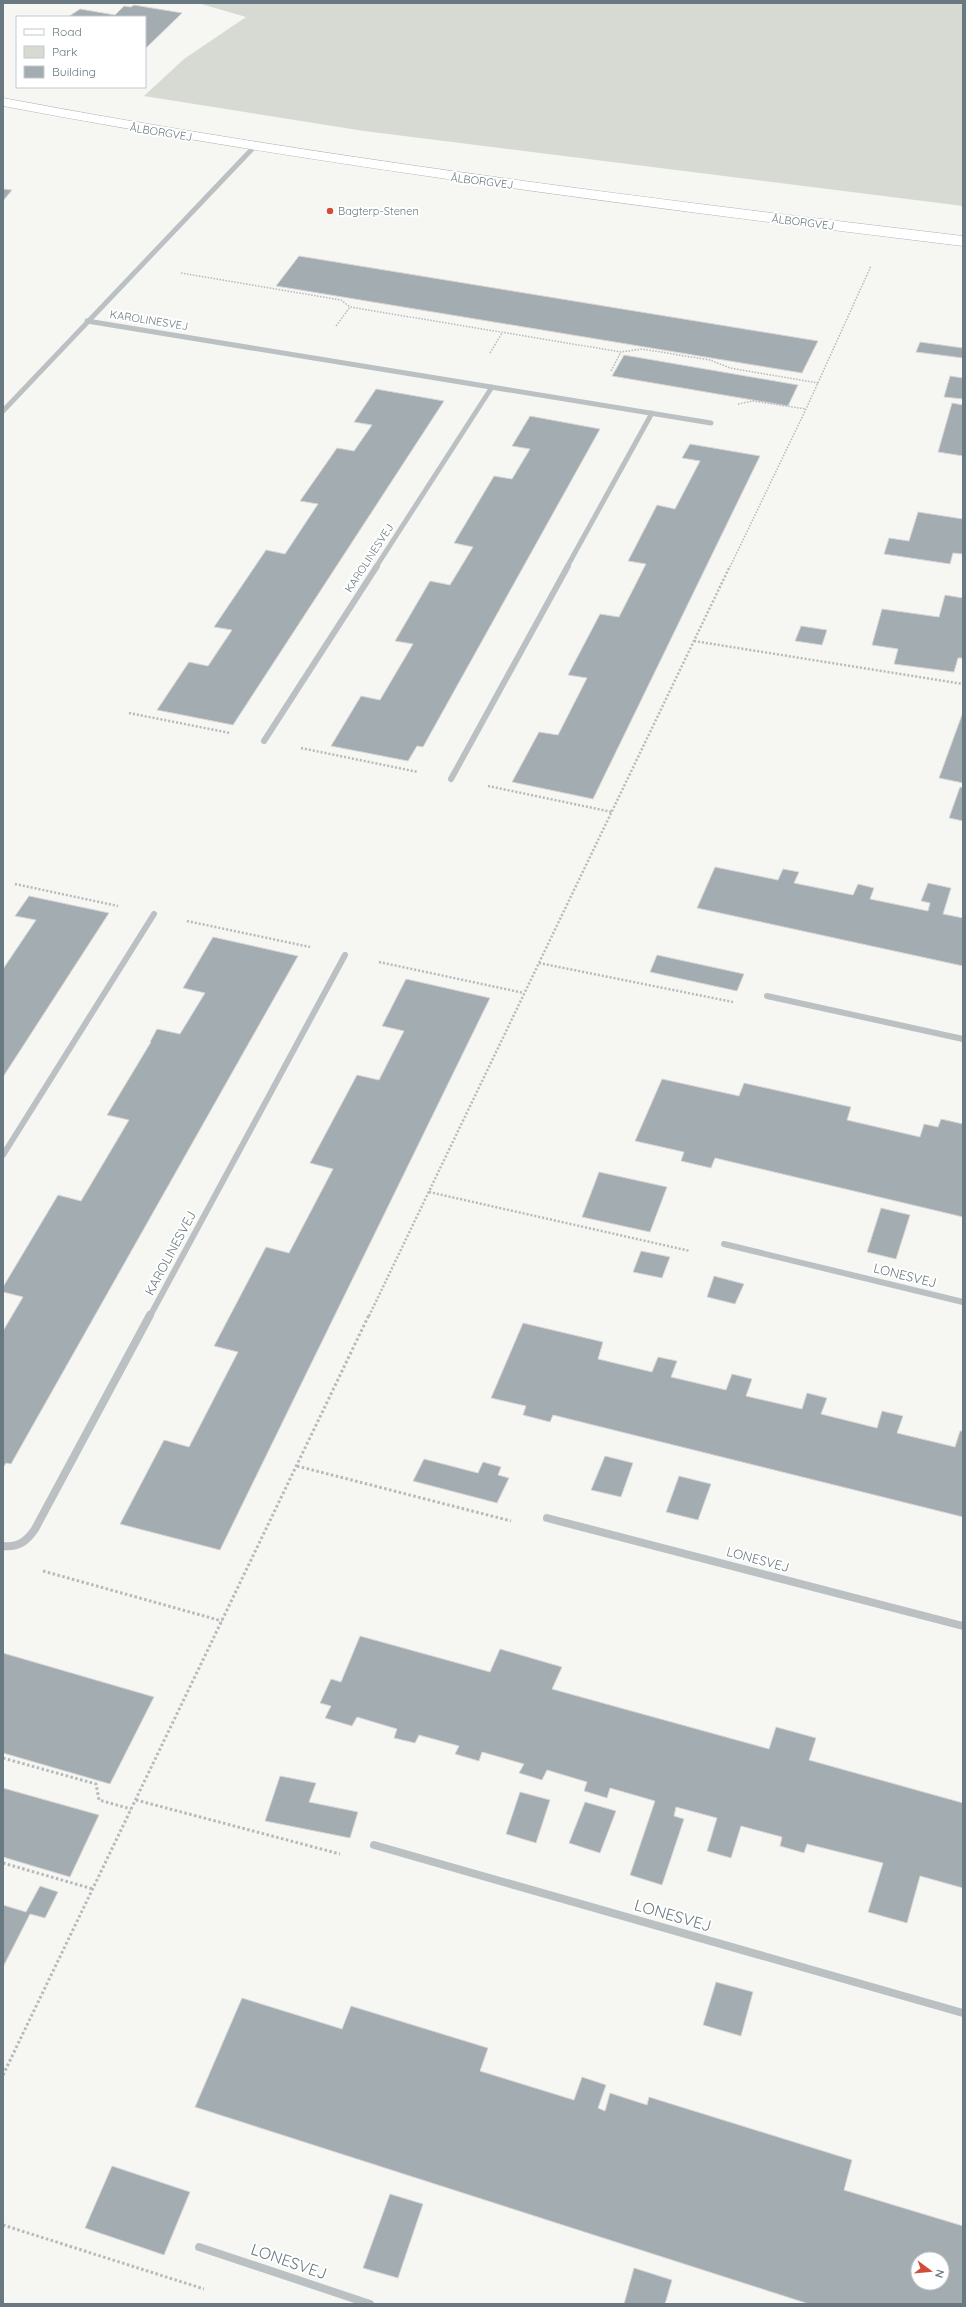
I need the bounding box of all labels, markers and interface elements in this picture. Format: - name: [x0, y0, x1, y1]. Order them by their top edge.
- legend: [16, 16, 146, 88]
- text: Road: [52, 24, 82, 39]
- text: Park: [52, 44, 77, 59]
- text: Building: [52, 64, 96, 79]
- street label: ÅLBORGVEJ: [129, 120, 193, 144]
- street label: ÅLBORGVEJ: [450, 170, 514, 192]
- place label: Bagterp-Stenen: [338, 204, 419, 218]
- marker: Bagterp-Stenen: [325, 206, 335, 216]
- street label: ÅLBORGVEJ: [771, 211, 835, 233]
- street label: KAROLINESVEJ: [109, 307, 189, 333]
- street label: KAROLINESVEJ: [342, 521, 396, 595]
- street label: KAROLINESVEJ: [141, 1208, 199, 1298]
- street label: LONESVEJ: [872, 1259, 938, 1291]
- street label: LONESVEJ: [725, 1543, 791, 1575]
- street label: LONESVEJ: [632, 1894, 714, 1936]
- street label: LONESVEJ: [248, 2239, 330, 2283]
- north arrow: [910, 2251, 950, 2291]
- text: N: [932, 2268, 947, 2280]

